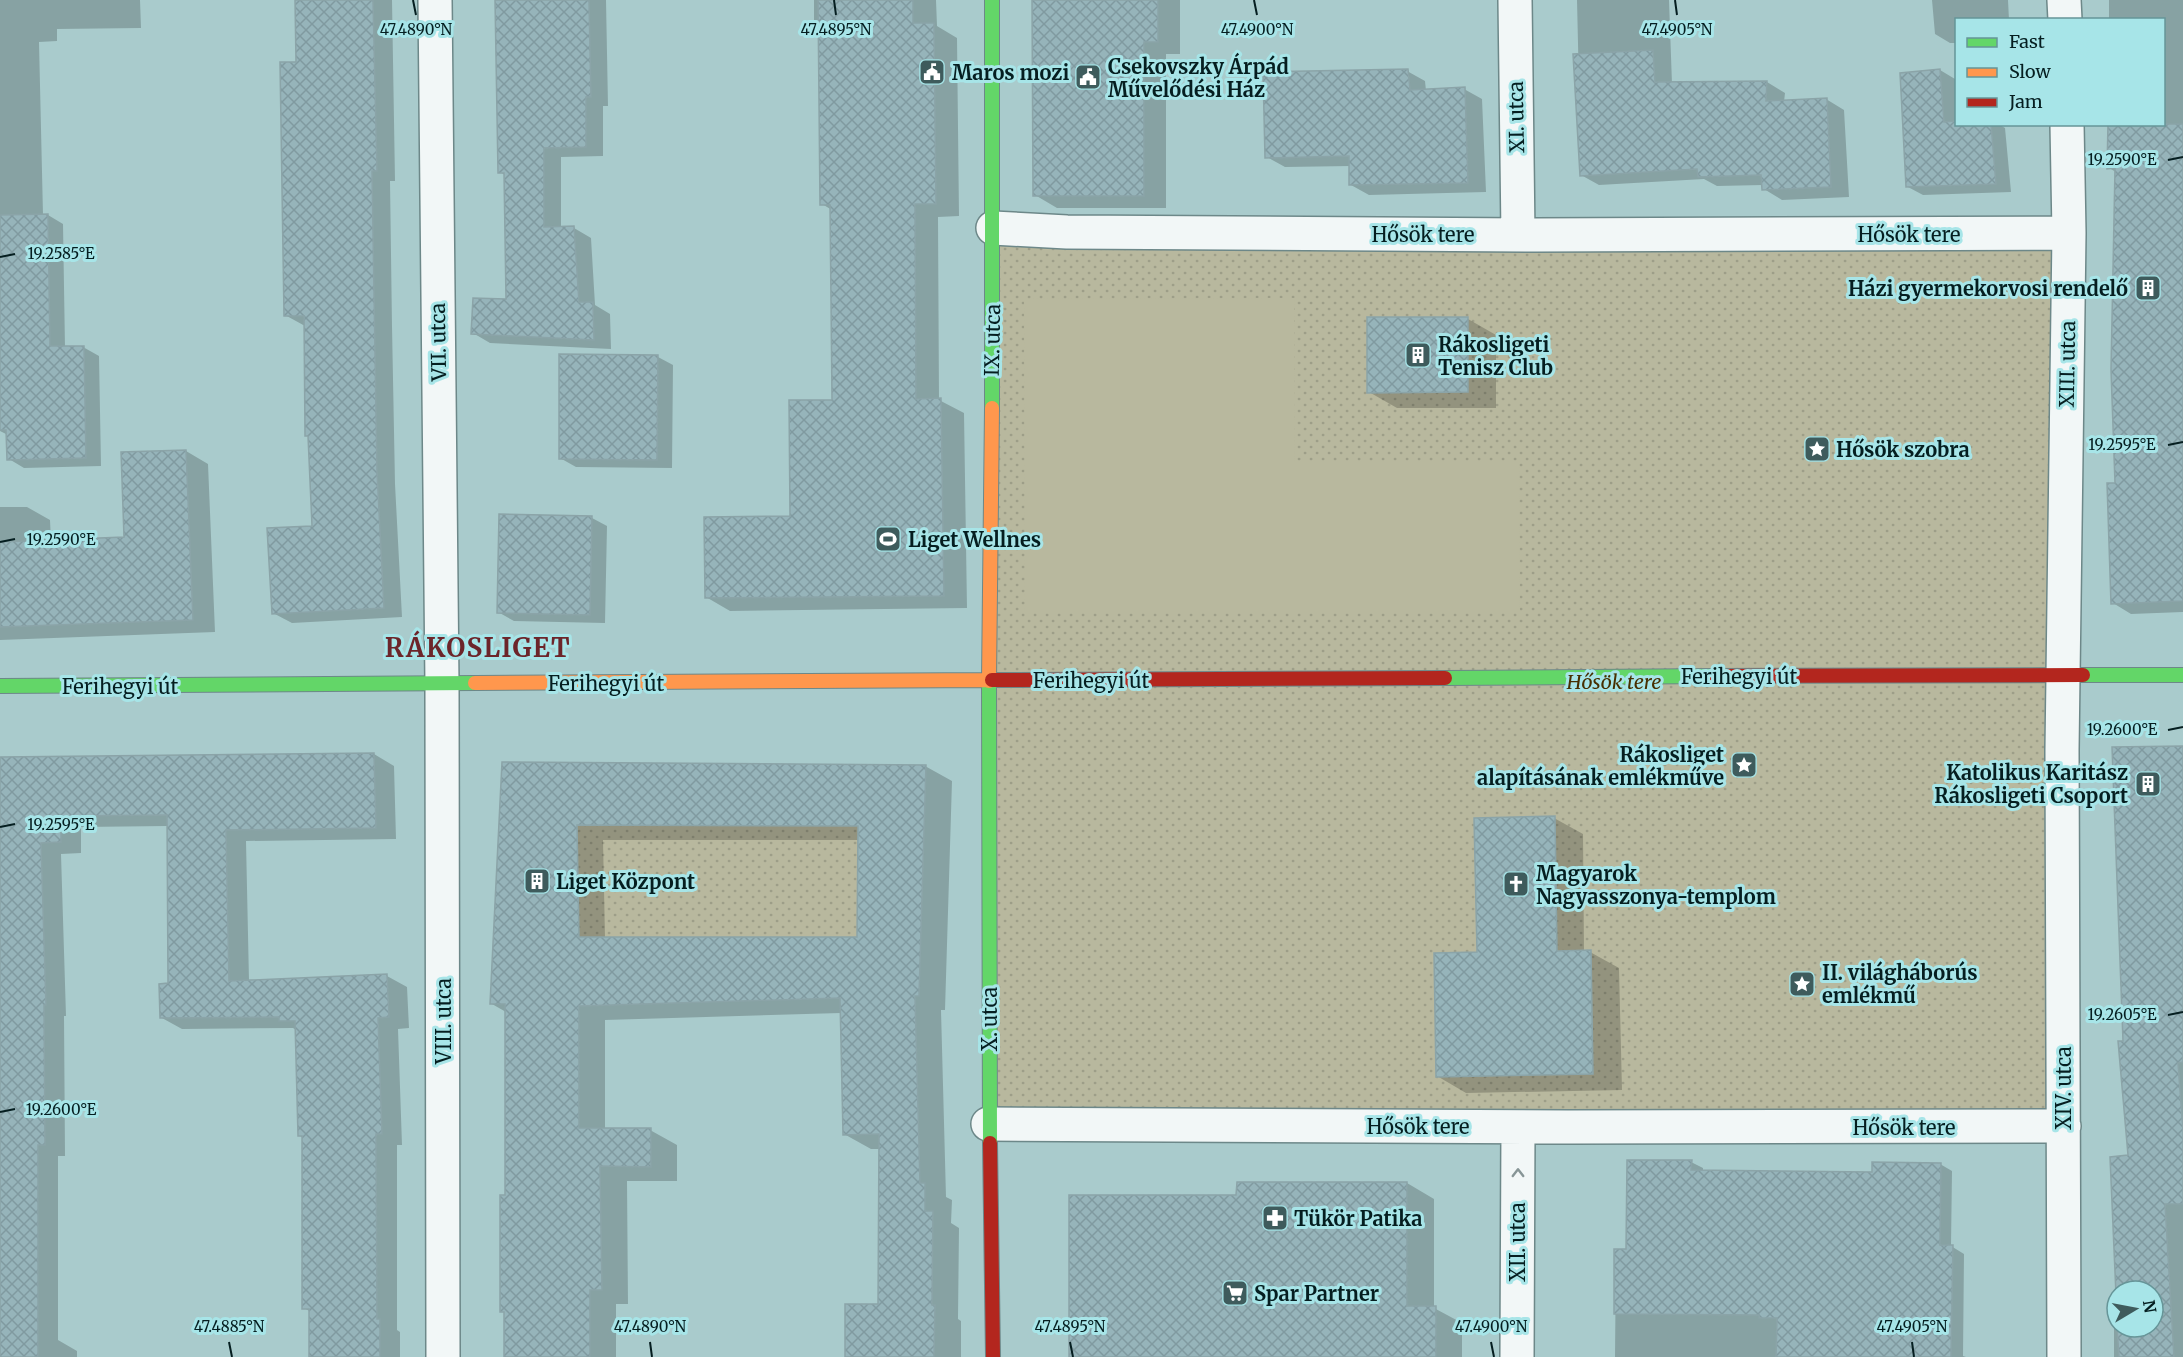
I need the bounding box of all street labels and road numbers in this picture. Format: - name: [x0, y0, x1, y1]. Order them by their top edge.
- street label: XI. utca: [1503, 81, 1529, 153]
- street label: Hősök tere: [1372, 222, 1474, 247]
- street label: Hősök tere: [1858, 222, 1960, 247]
- street label: VII. utca: [425, 302, 451, 382]
- street label: IX. utca: [979, 303, 1005, 376]
- street label: XIII. utca: [2054, 320, 2080, 408]
- street label: Ferihegyi út: [1681, 664, 1797, 689]
- street label: Ferihegyi út: [1033, 668, 1149, 693]
- street label: Ferihegyi út: [548, 671, 664, 696]
- street label: Ferihegyi út: [62, 674, 178, 699]
- street label: VIII. utca: [431, 978, 456, 1065]
- street label: X. utca: [977, 986, 1002, 1051]
- street label: XIV. utca: [2051, 1046, 2076, 1130]
- street label: Hősök tere: [1367, 1114, 1469, 1139]
- street label: Hősök tere: [1853, 1115, 1955, 1140]
- street label: XII. utca: [1505, 1202, 1530, 1282]

